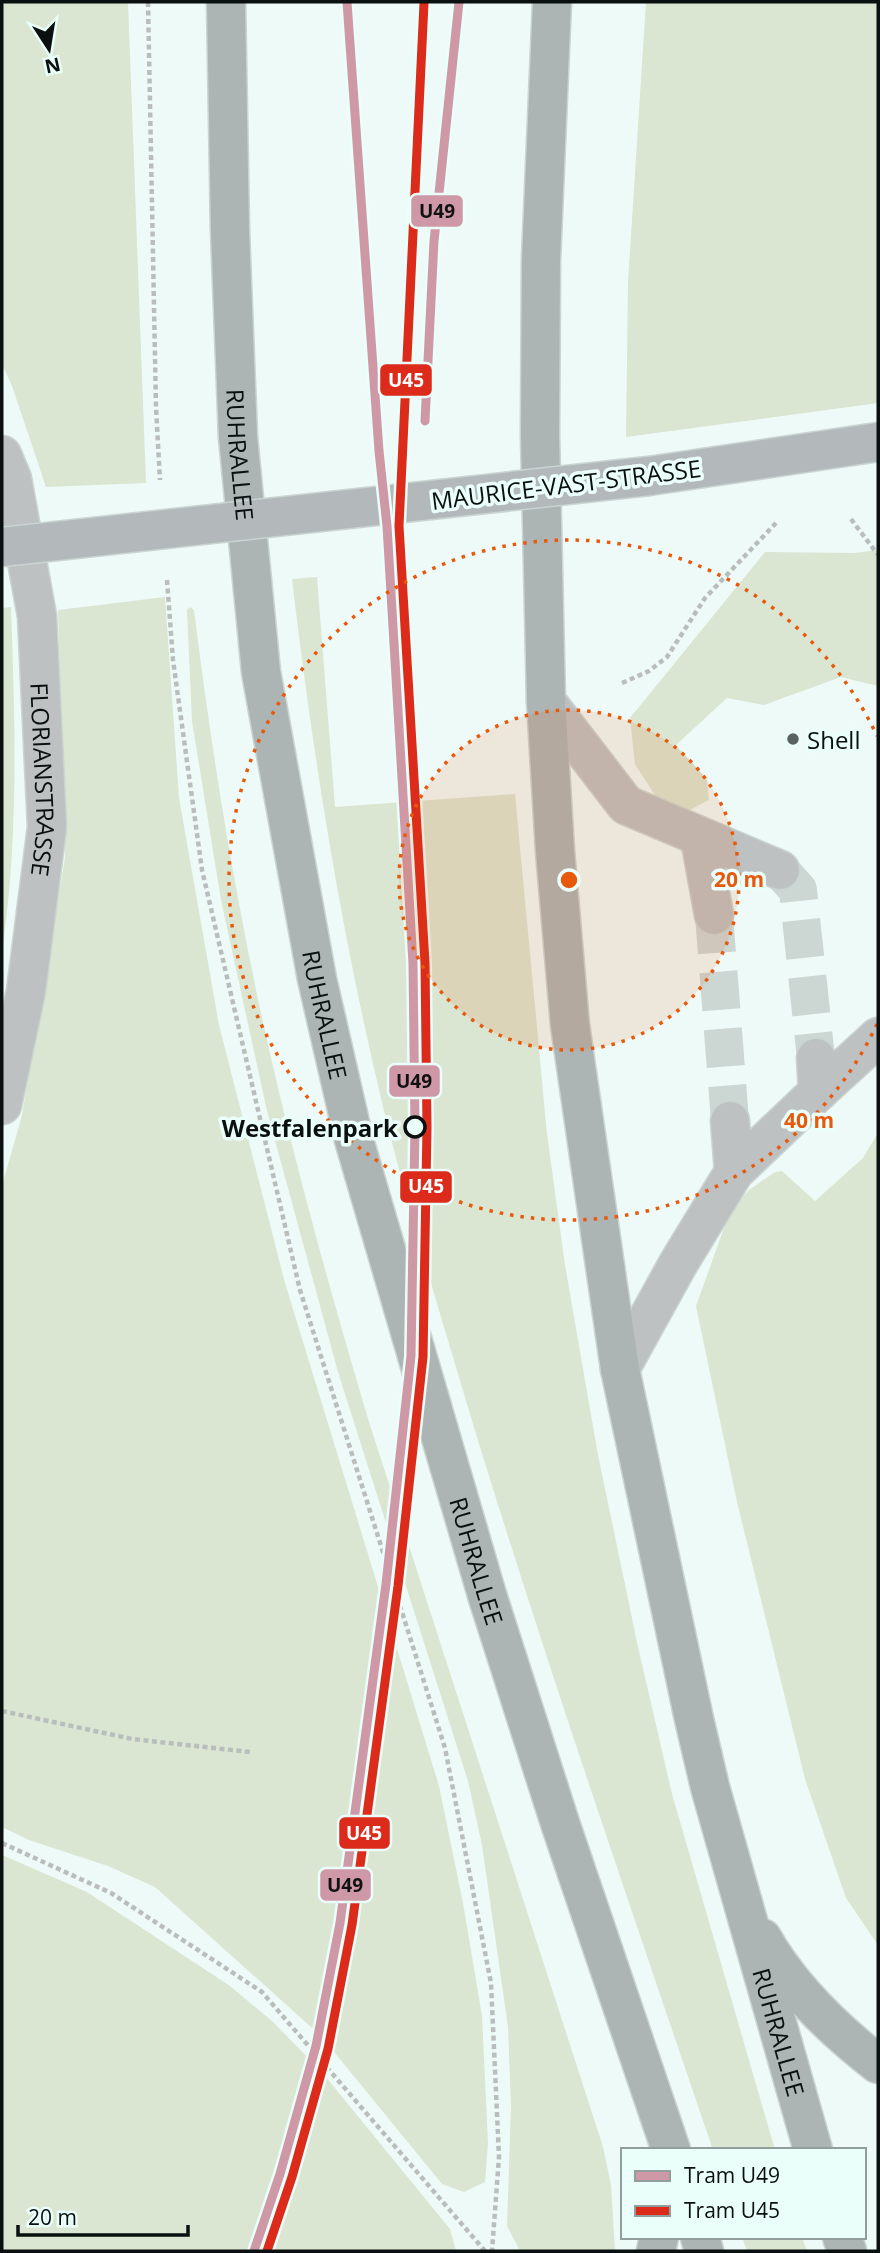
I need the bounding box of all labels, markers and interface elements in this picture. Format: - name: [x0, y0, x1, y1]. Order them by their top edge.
- north arrow: [14, 14, 84, 84]
- text: N: [42, 51, 63, 80]
- line badge: U49: [410, 194, 464, 228]
- text: U49: [419, 198, 455, 224]
- line badge: U45: [379, 363, 433, 397]
- text: U45: [388, 367, 424, 393]
- street label: RUHRALLEE: [220, 388, 263, 522]
- street label: MAURICE-VAST-STRASSE: [429, 451, 703, 517]
- street label: FLORIANSTRASSE: [24, 682, 64, 878]
- place label: Shell: [807, 723, 860, 756]
- marker: Shell: [785, 731, 801, 747]
- text: 20 m: [714, 865, 764, 893]
- centre of rings: [557, 868, 581, 892]
- street label: RUHRALLEE: [296, 947, 356, 1083]
- line badge: U49: [388, 1064, 441, 1098]
- text: U49: [396, 1068, 432, 1094]
- text: 40 m: [784, 1106, 834, 1134]
- place label: Westfalenpark: [222, 1111, 398, 1144]
- marker: Westfalenpark: [404, 1116, 426, 1138]
- line badge: U45: [399, 1170, 453, 1204]
- text: U45: [408, 1173, 444, 1199]
- street label: RUHRALLEE: [443, 1493, 512, 1629]
- line badge: U45: [338, 1816, 391, 1850]
- text: U45: [346, 1820, 382, 1846]
- line badge: U49: [319, 1868, 372, 1902]
- text: U49: [327, 1872, 363, 1898]
- street label: RUHRALLEE: [746, 1964, 813, 2100]
- legend: [621, 2148, 866, 2239]
- text: Tram U49: [684, 2161, 780, 2189]
- scale bar: [18, 2194, 187, 2238]
- text: Tram U45: [684, 2196, 780, 2224]
- text: 20 m: [28, 2203, 77, 2231]

